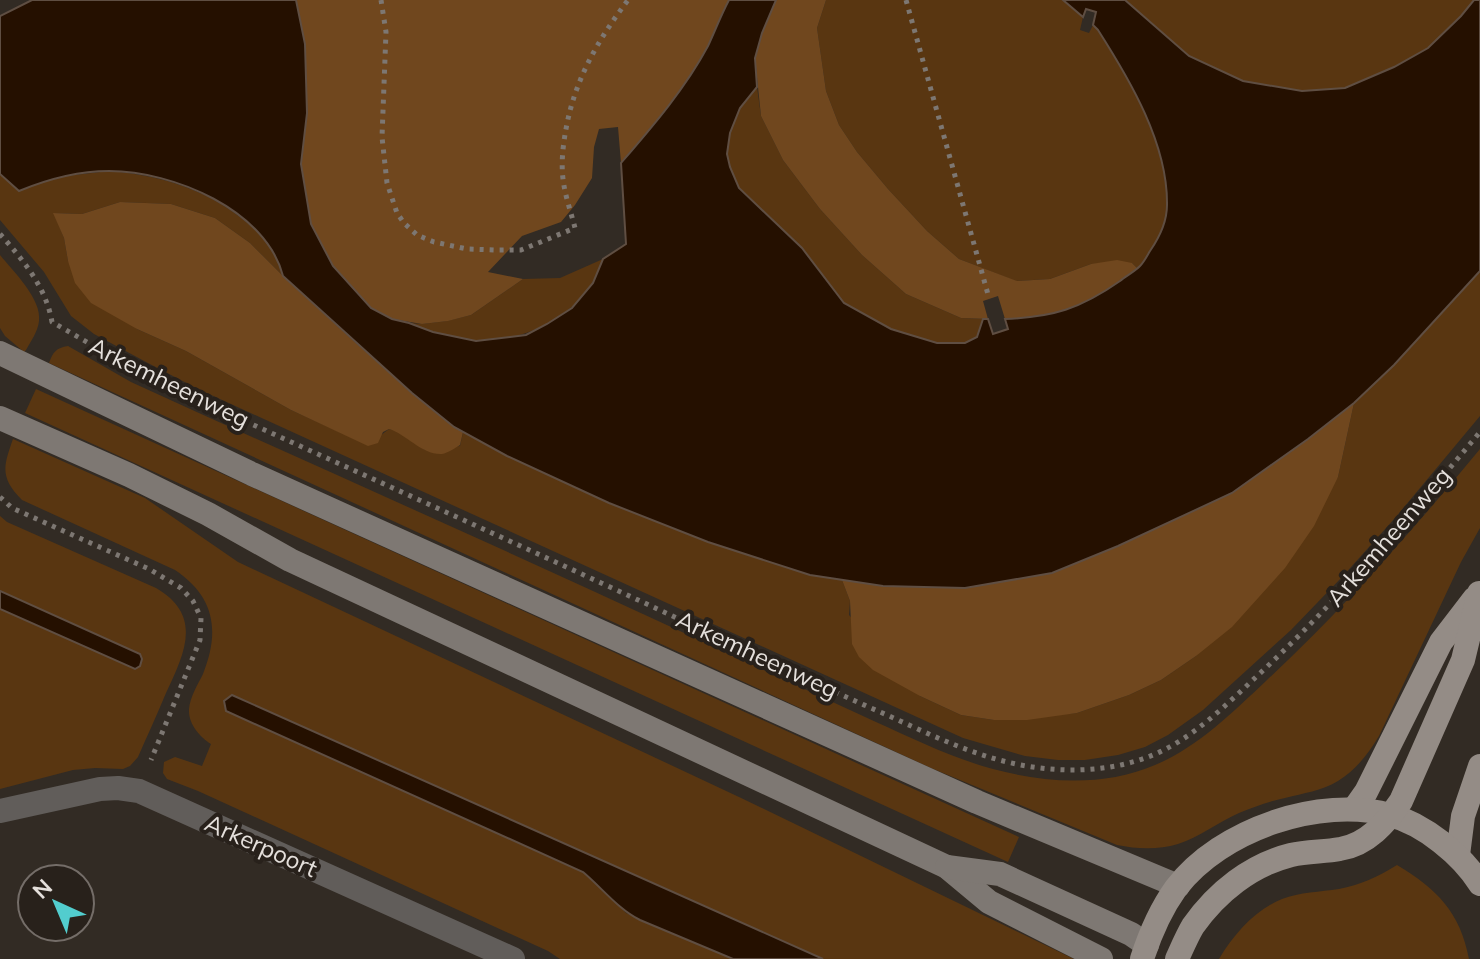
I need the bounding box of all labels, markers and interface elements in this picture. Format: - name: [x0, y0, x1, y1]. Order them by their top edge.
- street label: Arkemheenweg: [84, 330, 255, 434]
- street label: Arkemheenweg: [1320, 461, 1457, 612]
- street label: Arkemheenweg: [672, 604, 843, 705]
- street label: Arkerpoort: [201, 807, 322, 883]
- north arrow: [16, 863, 96, 943]
- text: N: [26, 873, 58, 904]

